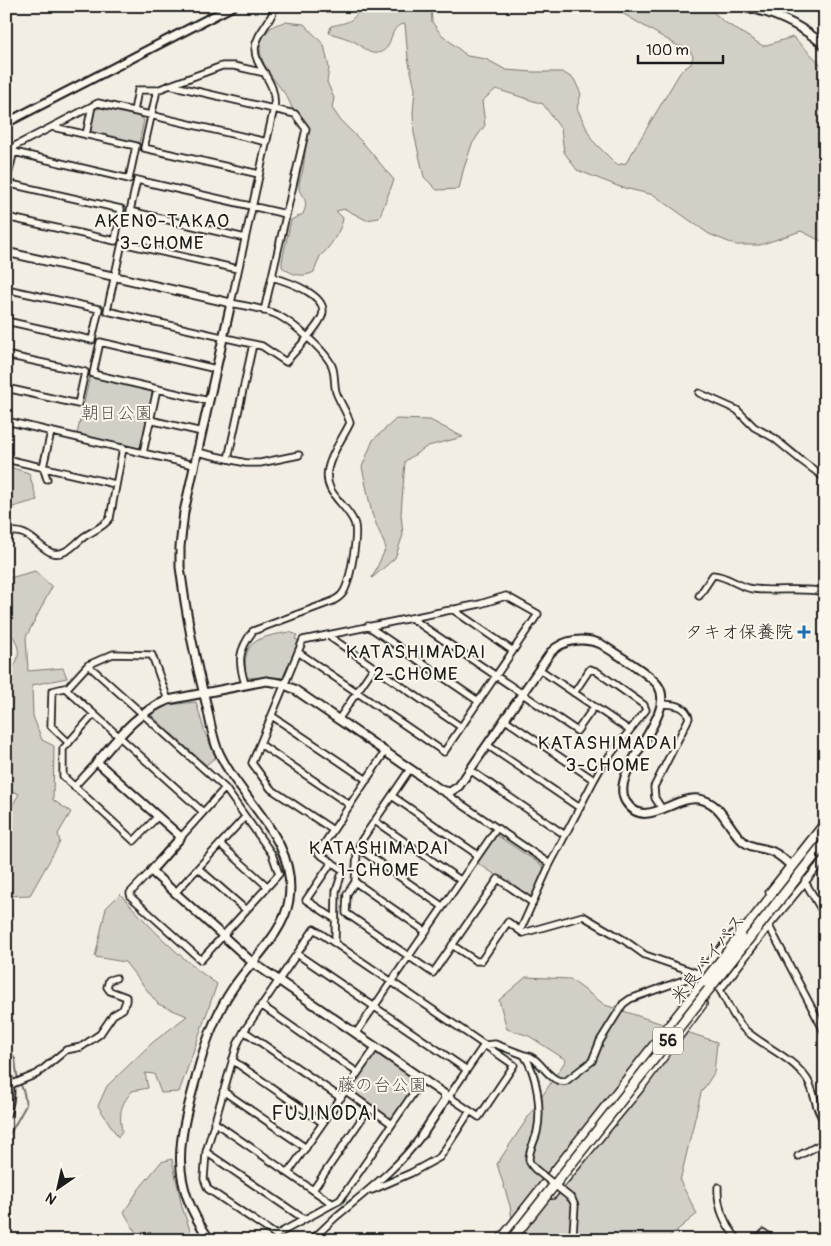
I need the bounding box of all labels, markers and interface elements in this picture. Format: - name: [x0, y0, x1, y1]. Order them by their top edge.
- scale bar: [638, 32, 724, 64]
- text: 100 m: [646, 41, 689, 60]
- district label: AKENO-TAKAO 3-CHOME: [94, 209, 230, 255]
- park label: 朝日公園: [81, 402, 153, 425]
- place label: タキオ保養院: [685, 621, 793, 644]
- marker: タキオ保養院: [797, 625, 811, 639]
- district label: KATASHIMADAI 2-CHOME: [346, 640, 486, 686]
- district label: KATASHIMADAI 3-CHOME: [538, 731, 678, 777]
- district label: KATASHIMADAI 1-CHOME: [309, 836, 449, 882]
- street label: 米良バイパス: [666, 910, 750, 1008]
- road number: 56: [653, 1028, 683, 1054]
- park label: 藤の台公園: [337, 1074, 427, 1097]
- district label: FUJINODAI: [272, 1101, 378, 1126]
- north arrow: [32, 1164, 82, 1214]
- text: N: [42, 1189, 60, 1208]

